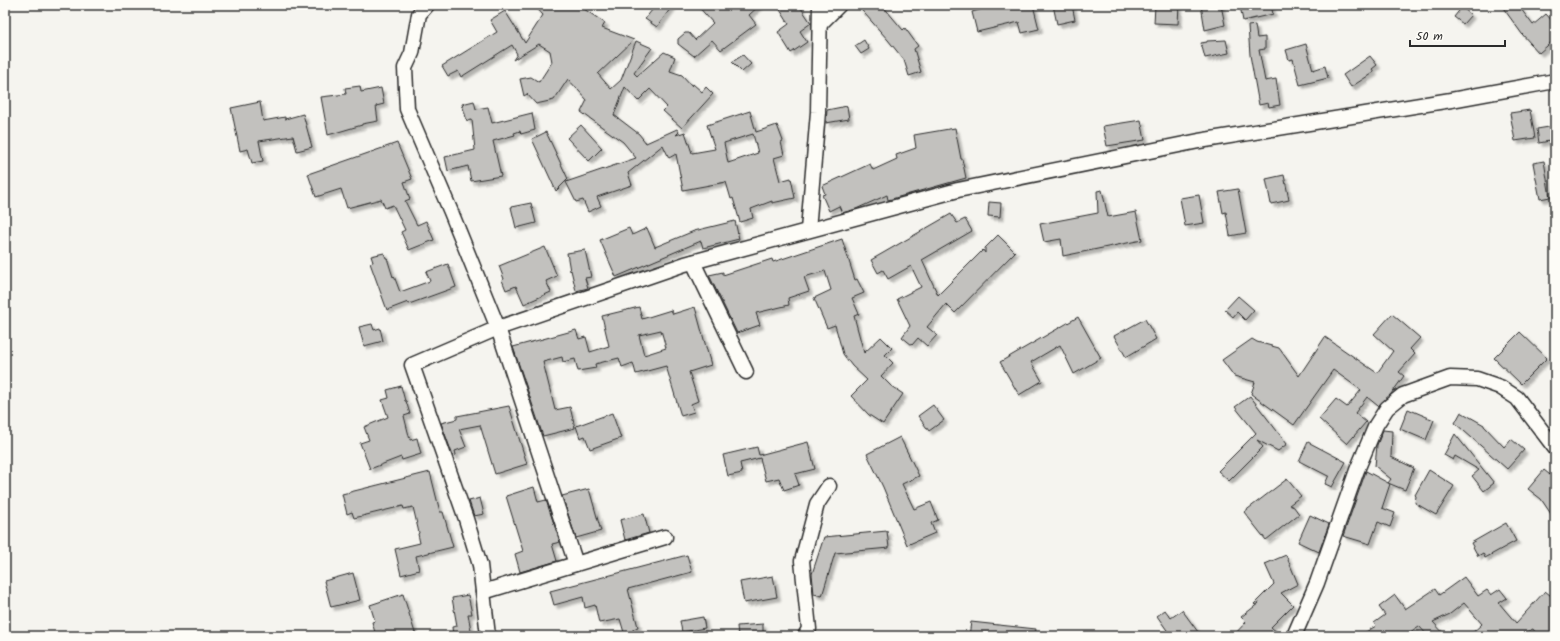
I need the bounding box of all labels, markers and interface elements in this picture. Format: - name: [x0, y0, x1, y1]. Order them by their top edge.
- scale bar: [1410, 22, 1505, 48]
- text: 50 m: [1416, 27, 1443, 46]

